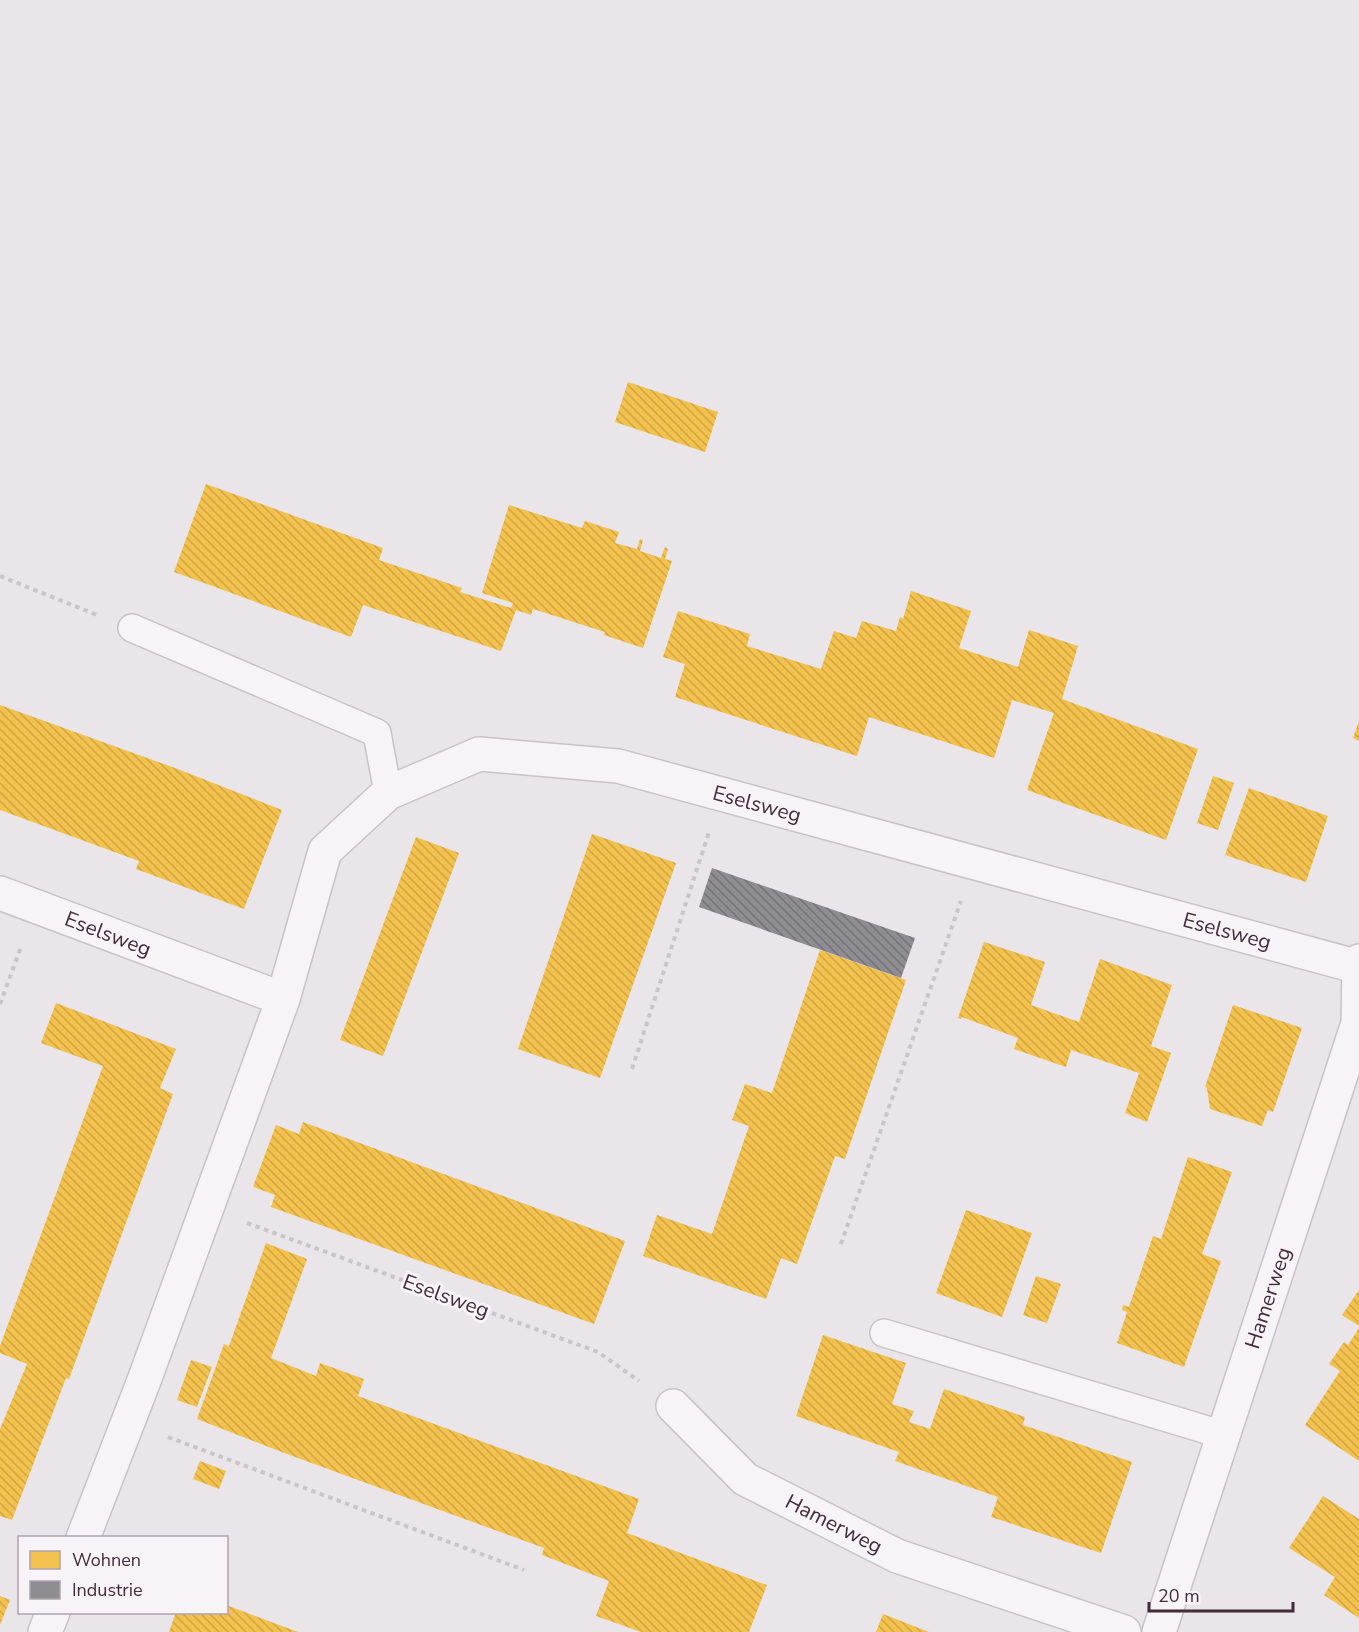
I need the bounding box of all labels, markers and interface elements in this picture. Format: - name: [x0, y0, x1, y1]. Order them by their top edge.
- street label: Eselsweg: [710, 779, 804, 829]
- street label: Eselsweg: [61, 905, 155, 963]
- street label: Eselsweg: [1180, 906, 1274, 956]
- street label: Hamerweg: [1238, 1244, 1298, 1352]
- street label: Eselsweg: [399, 1267, 493, 1325]
- street label: Hamerweg: [781, 1488, 887, 1560]
- legend: [18, 1536, 228, 1614]
- text: Wohnen: [72, 1548, 141, 1572]
- scale bar: [1149, 1575, 1293, 1613]
- text: Industrie: [72, 1578, 143, 1602]
- text: 20 m: [1158, 1584, 1200, 1608]

